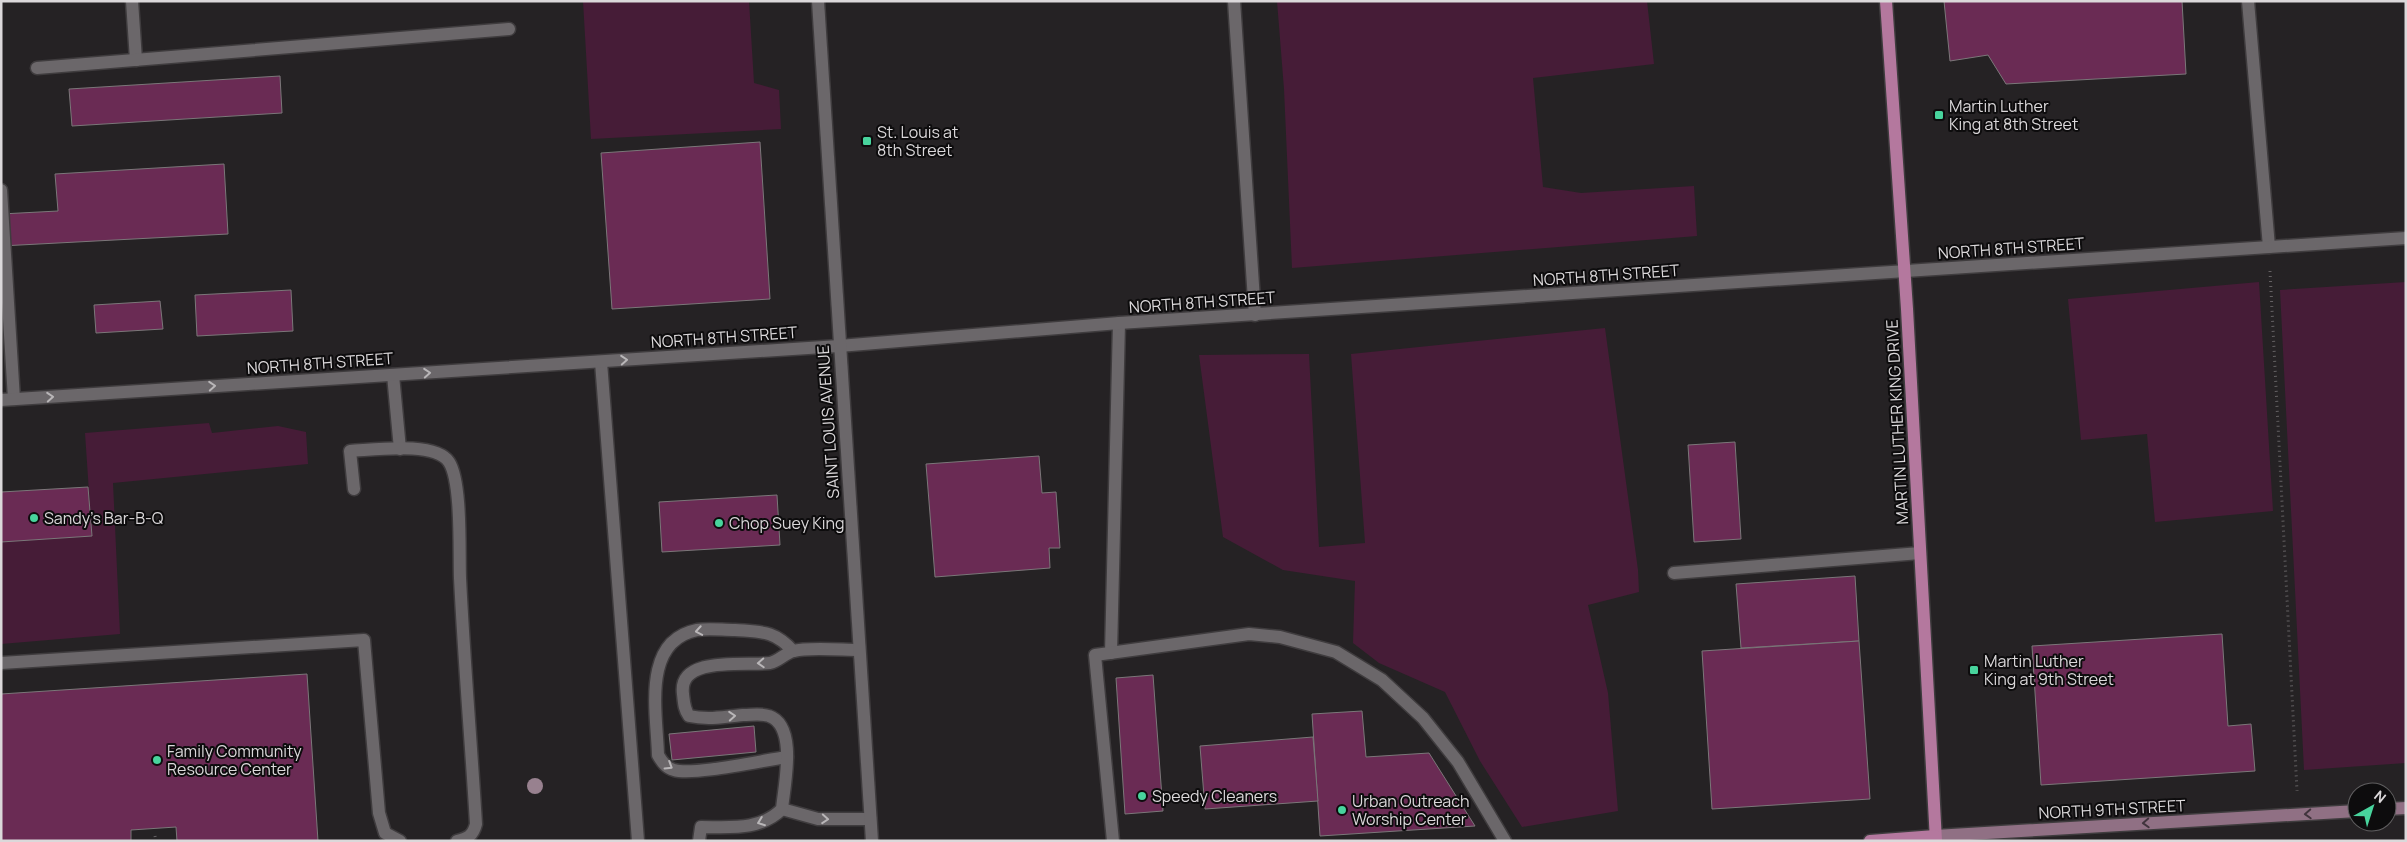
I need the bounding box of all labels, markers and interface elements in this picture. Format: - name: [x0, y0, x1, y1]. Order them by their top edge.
- place label: Martin Luther King at 8th Street: [1949, 95, 2078, 135]
- marker: Martin Luther King at 8th Street: [1933, 109, 1945, 121]
- place label: St. Louis at 8th Street: [877, 121, 958, 161]
- marker: St. Louis at 8th Street: [861, 135, 873, 147]
- street label: NORTH 8TH STREET: [1937, 232, 2085, 264]
- street label: NORTH 8TH STREET: [1532, 259, 1680, 291]
- street label: NORTH 8TH STREET: [1128, 286, 1276, 318]
- street label: MARTIN LUTHER KING DRIVE: [1881, 319, 1913, 525]
- street label: NORTH 8TH STREET: [650, 321, 798, 353]
- street label: SAINT LOUIS AVENUE: [812, 345, 844, 499]
- street label: NORTH 8TH STREET: [246, 347, 394, 379]
- one-way arrow: [620, 355, 628, 366]
- one-way arrow: [423, 367, 431, 378]
- one-way arrow: [208, 381, 216, 392]
- one-way arrow: [46, 391, 54, 402]
- place label: Sandy's Bar-B-Q: [44, 507, 164, 529]
- marker: Sandy's Bar-B-Q: [28, 512, 40, 524]
- place label: Chop Suey King: [729, 512, 845, 534]
- marker: Chop Suey King: [713, 517, 725, 529]
- one-way arrow: [694, 626, 703, 636]
- place label: Martin Luther King at 9th Street: [1984, 650, 2114, 690]
- one-way arrow: [757, 658, 765, 669]
- marker: Martin Luther King at 9th Street: [1968, 664, 1980, 676]
- one-way arrow: [728, 711, 736, 722]
- place label: Family Community Resource Center: [167, 740, 302, 780]
- marker: Family Community Resource Center: [151, 754, 163, 766]
- one-way arrow: [663, 760, 672, 769]
- north arrow: [2347, 782, 2397, 832]
- place label: Speedy Cleaners: [1152, 785, 1277, 807]
- text: N: [2371, 786, 2390, 807]
- marker: Speedy Cleaners: [1136, 790, 1148, 802]
- place label: Urban Outreach Worship Center: [1352, 790, 1470, 830]
- street label: NORTH 9TH STREET: [2038, 794, 2187, 824]
- marker: Urban Outreach Worship Center: [1336, 804, 1348, 816]
- one-way arrow: [2304, 808, 2312, 819]
- one-way arrow: [822, 814, 830, 825]
- one-way arrow: [758, 816, 766, 826]
- one-way arrow: [2142, 818, 2150, 829]

